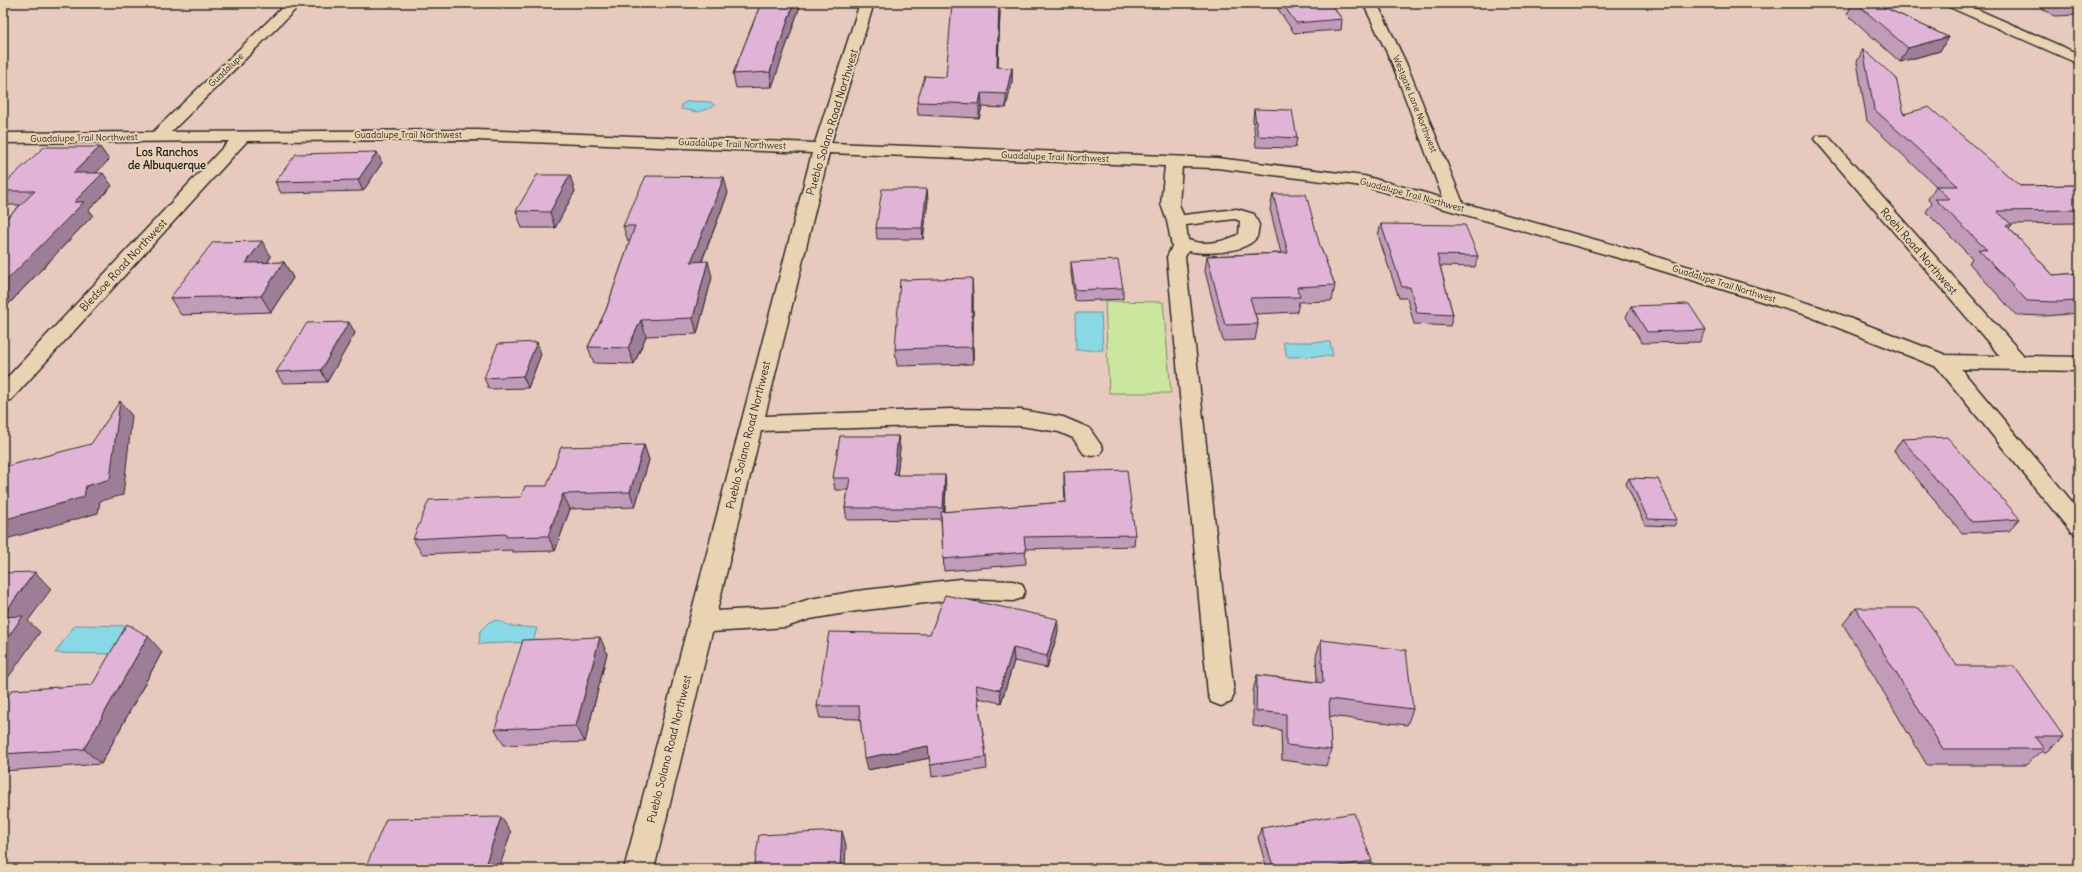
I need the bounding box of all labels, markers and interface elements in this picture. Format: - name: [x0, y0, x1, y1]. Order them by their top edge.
- street label: Pueblo Solano Road Northwest: [803, 47, 861, 197]
- street label: Guadalupe: [206, 50, 246, 89]
- street label: Westgate Lane Northwest: [1391, 53, 1440, 154]
- street label: Guadalupe Trail Northwest: [354, 129, 462, 140]
- street label: Guadalupe Trail Northwest: [30, 131, 138, 144]
- street label: Guadalupe Trail Northwest: [678, 136, 786, 151]
- district label: Los Ranchos de Albuquerque: [128, 145, 206, 173]
- street label: Guadalupe Trail Northwest: [1001, 149, 1109, 164]
- street label: Guadalupe Trail Northwest: [1359, 175, 1466, 214]
- street label: Roehl Road Northwest: [1878, 205, 1961, 297]
- street label: Bledsoe Road Northwest: [76, 216, 170, 314]
- street label: Guadalupe Trail Northwest: [1671, 263, 1777, 305]
- street label: Pueblo Solano Road Northwest: [723, 359, 773, 511]
- street label: Pueblo Solano Road Northwest: [644, 673, 694, 825]

